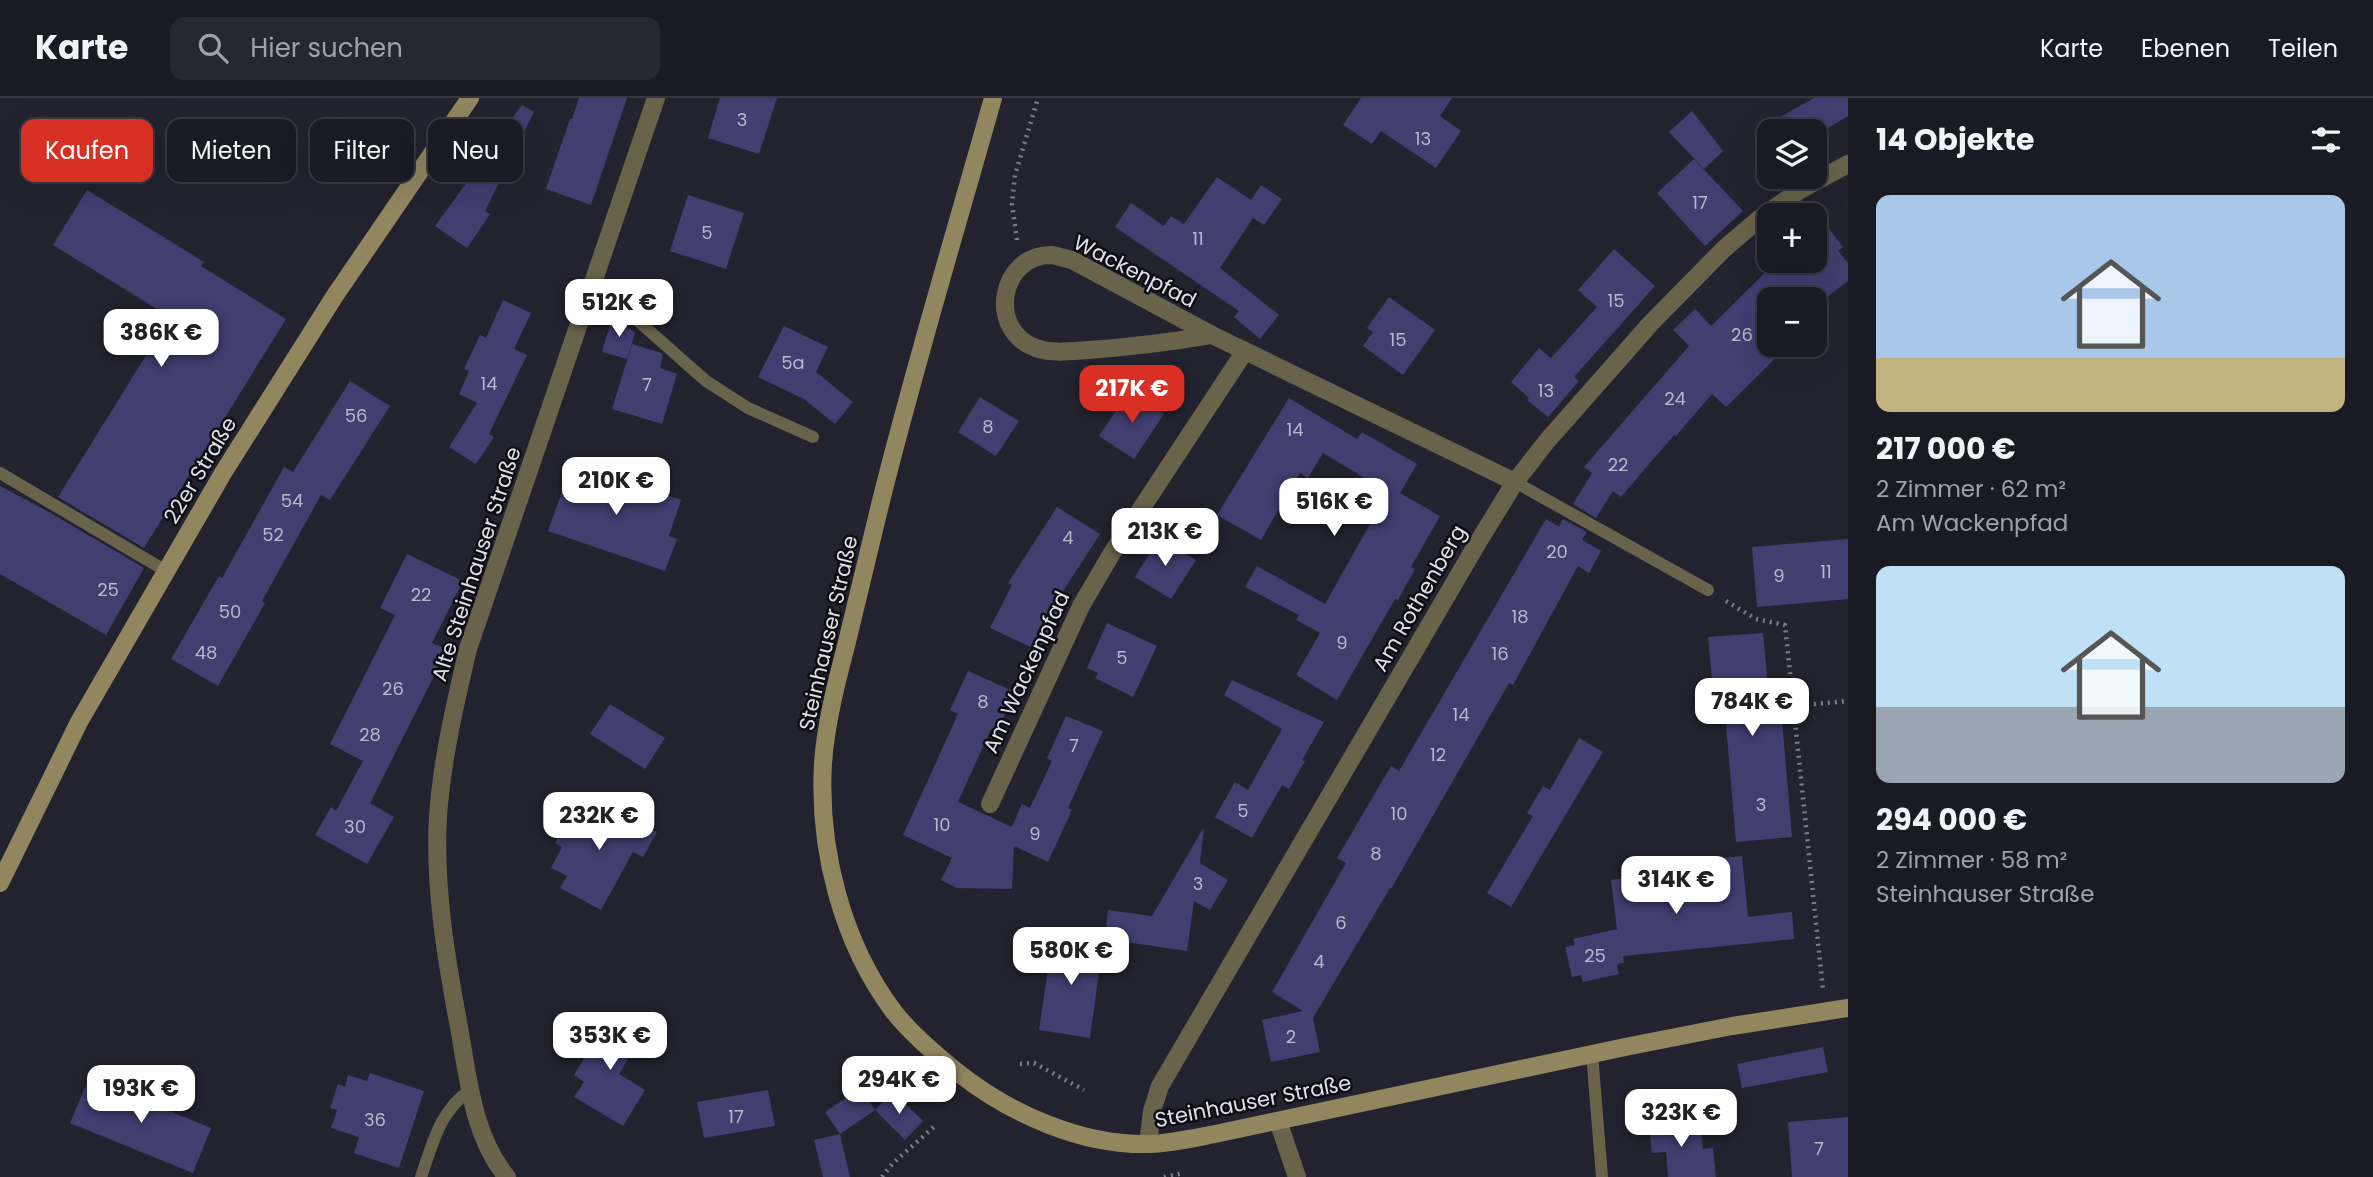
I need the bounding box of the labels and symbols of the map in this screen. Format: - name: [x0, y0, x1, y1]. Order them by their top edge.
- house number: 3: [737, 107, 747, 132]
- house number: 13: [1415, 126, 1431, 151]
- house number: 17: [1692, 190, 1708, 215]
- house number: 5: [701, 220, 713, 245]
- house number: 11: [1192, 226, 1204, 251]
- street label: Wackenpfad: [1069, 228, 1201, 314]
- pin: 512K €: [562, 280, 676, 339]
- house number: 15: [1607, 288, 1625, 313]
- pin: 386K €: [104, 310, 218, 369]
- house number: 26: [1731, 322, 1753, 347]
- house number: 15: [1389, 327, 1407, 352]
- house number: 5a: [781, 350, 805, 375]
- pin: 217K €: [1075, 366, 1189, 425]
- house number: 14: [480, 371, 498, 396]
- house number: 7: [642, 372, 652, 397]
- house number: 13: [1538, 378, 1554, 403]
- house number: 24: [1664, 386, 1686, 411]
- house number: 56: [345, 403, 367, 428]
- street label: 22er Straße: [157, 411, 243, 529]
- house number: 8: [982, 414, 994, 439]
- house number: 14: [1286, 417, 1304, 442]
- street label: Alte Steinhauser Straße: [424, 443, 528, 685]
- house number: 22: [1608, 452, 1628, 477]
- pin: 210K €: [559, 458, 673, 517]
- pin: 516K €: [1277, 478, 1391, 538]
- house number: 54: [281, 488, 303, 513]
- pin: 213K €: [1108, 508, 1222, 568]
- street label: Am Rothenberg: [1365, 520, 1473, 676]
- house number: 52: [262, 522, 284, 547]
- house number: 4: [1062, 525, 1074, 550]
- street label: Steinhauser Straße: [791, 533, 865, 733]
- house number: 20: [1546, 539, 1568, 564]
- house number: 11: [1820, 559, 1832, 584]
- house number: 9: [1773, 563, 1785, 588]
- house number: 25: [97, 577, 119, 602]
- house number: 22: [411, 582, 431, 607]
- street label: Am Wackenpfad: [976, 586, 1076, 758]
- house number: 50: [219, 599, 241, 624]
- house number: 18: [1511, 604, 1529, 629]
- house number: 9: [1336, 630, 1348, 655]
- house number: 48: [195, 640, 217, 665]
- house number: 16: [1491, 641, 1509, 666]
- house number: 5: [1116, 645, 1128, 670]
- house number: 26: [382, 676, 404, 701]
- pin: 784K €: [1695, 678, 1809, 738]
- house number: 8: [977, 689, 989, 714]
- house number: 14: [1452, 702, 1470, 727]
- house number: 28: [359, 722, 381, 747]
- house number: 7: [1069, 733, 1079, 758]
- house number: 12: [1430, 742, 1446, 767]
- pin: 232K €: [542, 792, 656, 852]
- house number: 3: [1756, 792, 1766, 817]
- house number: 5: [1237, 798, 1249, 823]
- house number: 10: [1390, 801, 1408, 826]
- house number: 10: [933, 812, 951, 837]
- house number: 30: [344, 814, 366, 839]
- house number: 9: [1029, 821, 1041, 846]
- house number: 8: [1370, 841, 1382, 866]
- pin: 314K €: [1619, 856, 1733, 916]
- house number: 3: [1193, 871, 1203, 896]
- house number: 6: [1335, 910, 1347, 935]
- pin: 580K €: [1014, 928, 1128, 987]
- house number: 25: [1584, 943, 1606, 968]
- house number: 4: [1313, 949, 1325, 974]
- pin: 353K €: [553, 1012, 667, 1072]
- house number: 2: [1286, 1024, 1296, 1049]
- pin: 294K €: [842, 1056, 956, 1116]
- pin: 193K €: [84, 1066, 198, 1125]
- street label: Steinhauser Straße: [1152, 1068, 1354, 1134]
- pin: 323K €: [1624, 1090, 1738, 1149]
- house number: 17: [728, 1104, 744, 1129]
- house number: 36: [364, 1107, 386, 1132]
- house number: 7: [1814, 1136, 1824, 1161]

